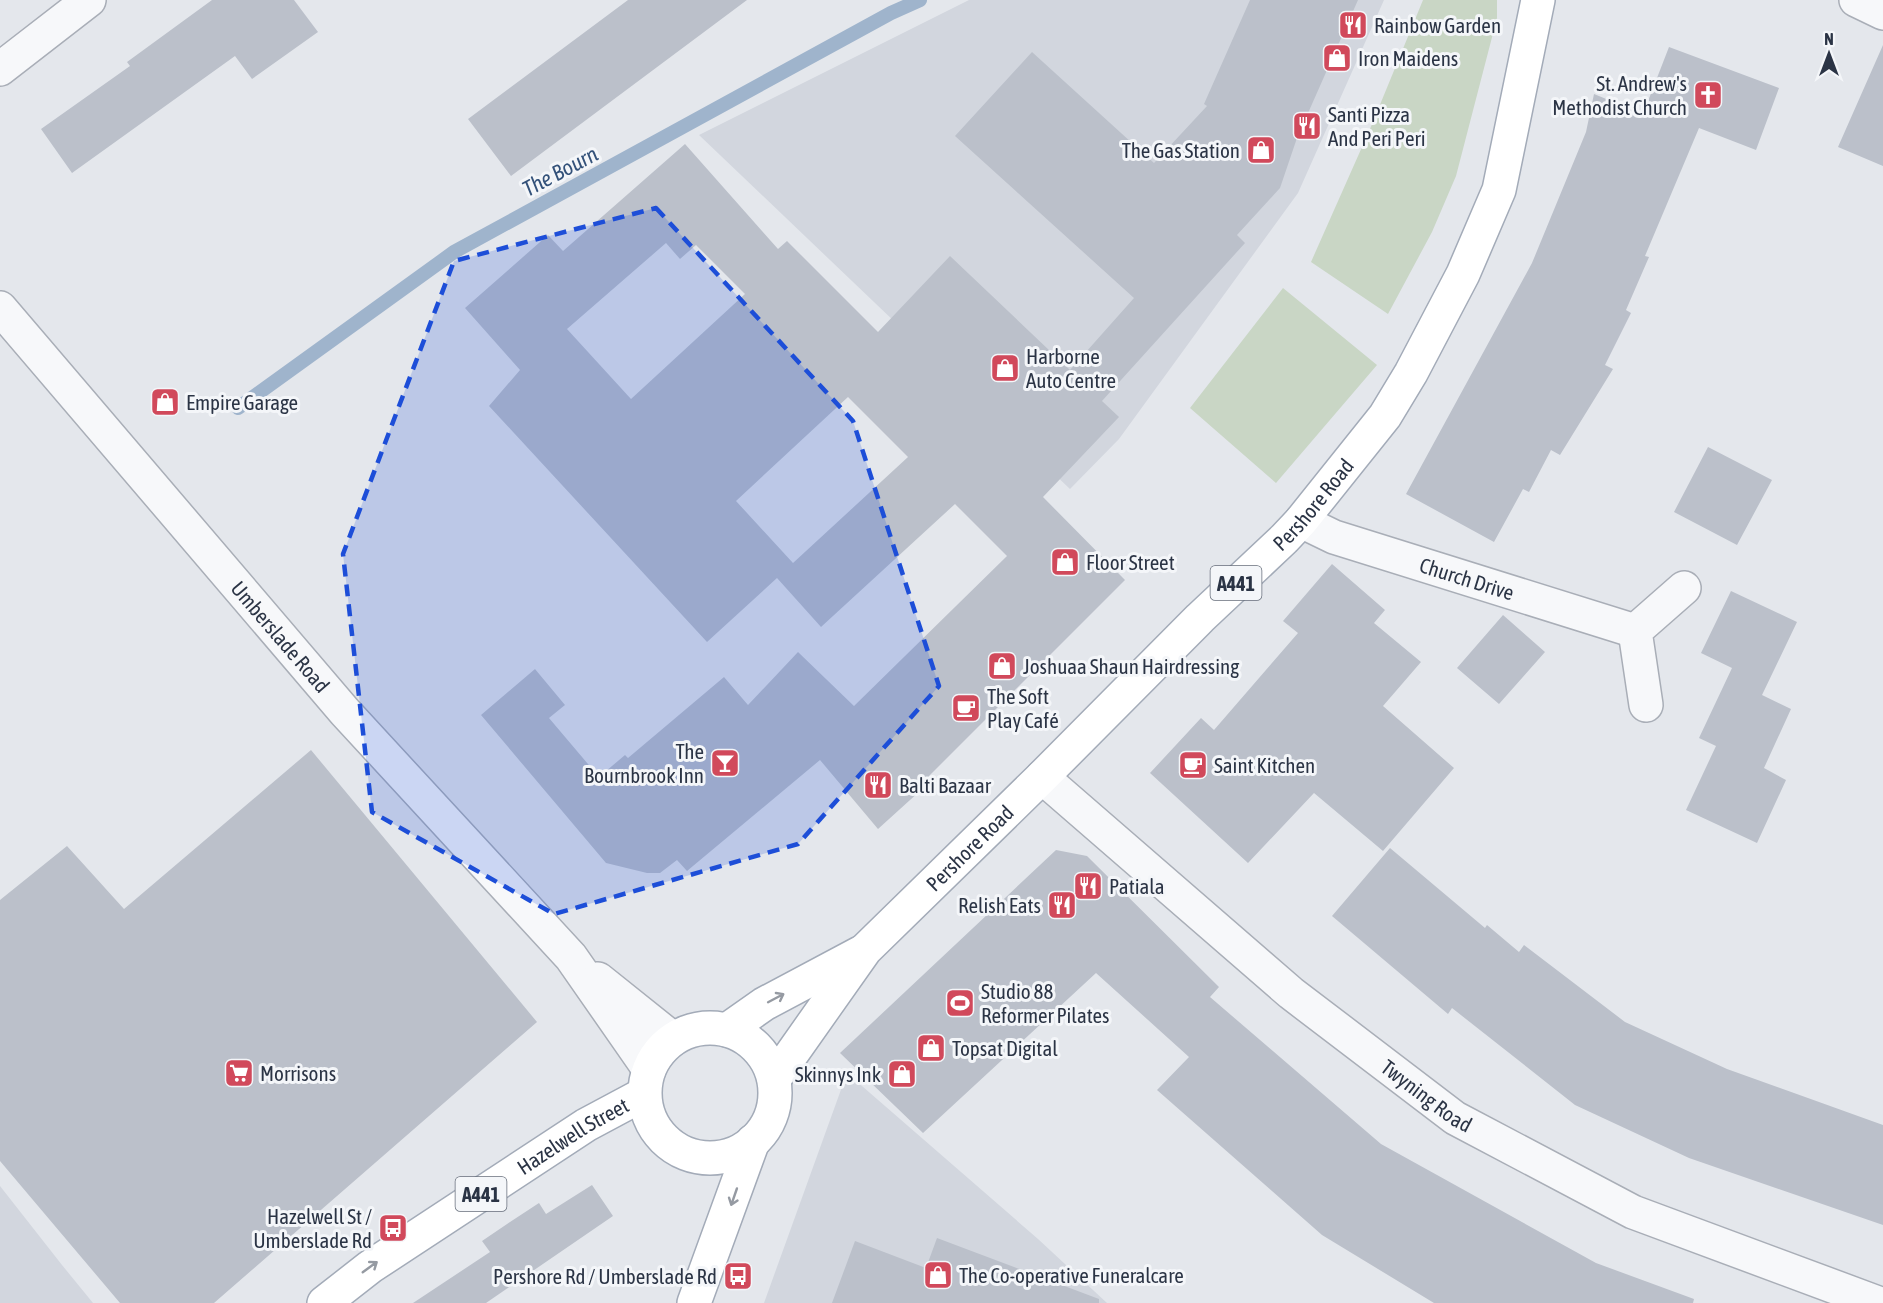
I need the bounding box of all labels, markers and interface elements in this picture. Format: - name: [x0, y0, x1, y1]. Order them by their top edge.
- restaurant icon: Rainbow Garden: [1337, 9, 1369, 41]
- place label: Rainbow Garden: [1374, 13, 1501, 37]
- north arrow: [1799, 24, 1859, 84]
- text: N: [1824, 30, 1834, 48]
- shop icon: Iron Maidens: [1321, 42, 1353, 74]
- place label: Iron Maidens: [1358, 46, 1458, 70]
- place label: St. Andrew's Methodist Church: [1552, 71, 1687, 119]
- church icon: St. Andrew's Methodist Church: [1692, 79, 1724, 111]
- place label: Santi Pizza And Peri Peri: [1328, 102, 1425, 150]
- restaurant icon: Santi Pizza And Peri Peri: [1291, 110, 1323, 142]
- shop icon: The Gas Station: [1245, 134, 1277, 166]
- place label: The Gas Station: [1122, 138, 1240, 162]
- water label: The Bourn: [518, 140, 602, 202]
- place label: Harborne Auto Centre: [1026, 344, 1116, 392]
- shop icon: Harborne Auto Centre: [989, 352, 1021, 384]
- shop icon: Empire Garage: [149, 386, 181, 418]
- place label: Empire Garage: [186, 390, 298, 414]
- street label: Pershore Road: [1268, 454, 1358, 555]
- shop icon: Floor Street: [1049, 546, 1081, 578]
- place label: Floor Street: [1086, 550, 1175, 574]
- street label: Church Drive: [1417, 553, 1517, 605]
- road number: A441: [1210, 566, 1262, 600]
- street label: Umberslade Road: [226, 576, 335, 697]
- shop icon: Joshuaa Shaun Hairdressing: [986, 650, 1018, 682]
- place label: Joshuaa Shaun Hairdressing: [1023, 654, 1239, 678]
- place label: The Soft Play Café: [987, 684, 1059, 732]
- cafe icon: The Soft Play Café: [950, 692, 982, 724]
- place label: The Bournbrook Inn: [584, 739, 704, 787]
- bar icon: The Bournbrook Inn: [709, 747, 741, 779]
- cafe icon: Saint Kitchen: [1177, 749, 1209, 781]
- place label: Saint Kitchen: [1214, 753, 1315, 777]
- restaurant icon: Balti Bazaar: [862, 769, 894, 801]
- place label: Balti Bazaar: [899, 773, 992, 797]
- street label: Pershore Road: [921, 800, 1018, 896]
- restaurant icon: Patiala: [1072, 870, 1104, 902]
- place label: Patiala: [1109, 874, 1165, 898]
- restaurant icon: Relish Eats: [1046, 889, 1078, 921]
- place label: Relish Eats: [958, 893, 1041, 917]
- place label: Studio 88 Reformer Pilates: [981, 979, 1109, 1027]
- sports icon: Studio 88 Reformer Pilates: [944, 987, 976, 1019]
- one-way arrow: [766, 992, 784, 1003]
- shop icon: Topsat Digital: [915, 1032, 947, 1064]
- place label: Topsat Digital: [952, 1036, 1058, 1060]
- street label: Twyning Road: [1377, 1054, 1476, 1137]
- supermarket icon: Morrisons: [223, 1057, 255, 1089]
- shop icon: Skinnys Ink: [886, 1058, 918, 1090]
- place label: Morrisons: [260, 1061, 336, 1085]
- place label: Skinnys Ink: [795, 1062, 881, 1086]
- street label: Hazelwell Street: [513, 1093, 632, 1179]
- road number: A441: [456, 1177, 506, 1211]
- one-way arrow: [728, 1187, 739, 1206]
- place label: Hazelwell St / Umberslade Rd: [253, 1204, 372, 1252]
- bus stop icon: Hazelwell St / Umberslade Rd: [377, 1212, 409, 1244]
- shop icon: The Co-operative Funeralcare: [922, 1259, 954, 1291]
- bus stop icon: Pershore Rd / Umberslade Rd: [722, 1260, 754, 1292]
- one-way arrow: [362, 1261, 378, 1273]
- place label: The Co-operative Funeralcare: [959, 1263, 1184, 1287]
- place label: Pershore Rd / Umberslade Rd: [493, 1264, 717, 1288]

